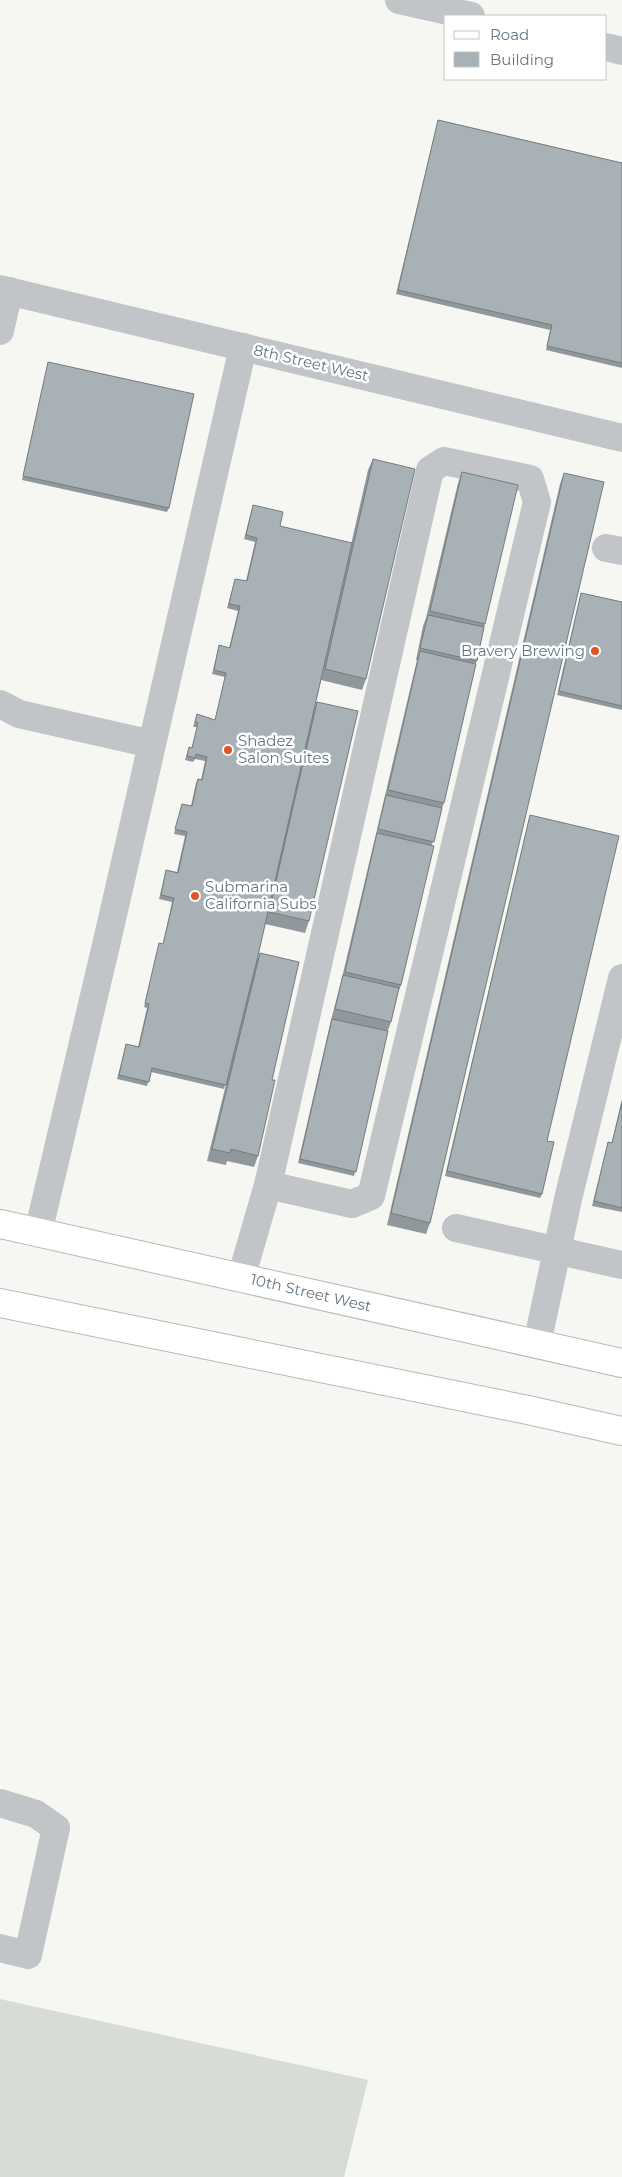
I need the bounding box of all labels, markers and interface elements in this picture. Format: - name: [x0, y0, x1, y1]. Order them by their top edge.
- legend: [444, 15, 607, 80]
- text: Road: [490, 25, 529, 44]
- text: Building: [490, 50, 554, 69]
- street label: 8th Street West: [252, 340, 370, 385]
- place label: Bravery Brewing: [461, 641, 585, 660]
- marker: Bravery Brewing: [589, 645, 601, 657]
- place label: Shadez Salon Suites: [238, 731, 329, 767]
- marker: Shadez Salon Suites: [222, 744, 234, 756]
- place label: Submarina California Subs: [205, 877, 316, 913]
- marker: Submarina California Subs: [189, 890, 201, 902]
- street label: 10th Street West: [249, 1269, 373, 1316]

